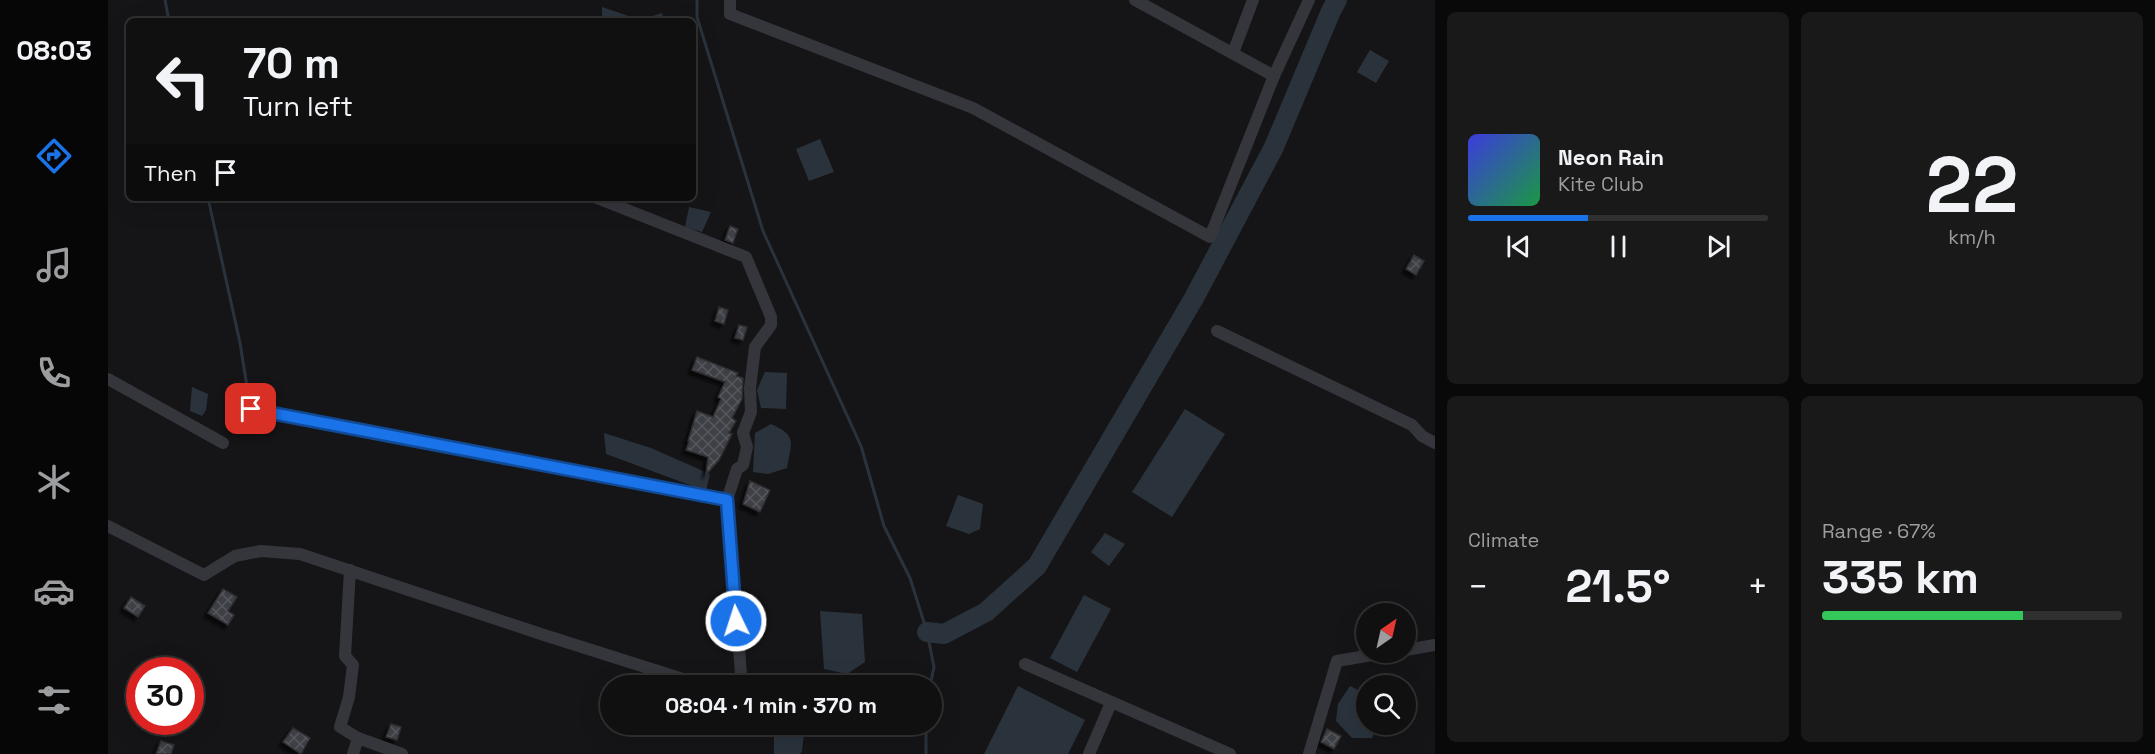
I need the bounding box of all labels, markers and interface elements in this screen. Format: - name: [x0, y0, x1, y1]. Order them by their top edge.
- text: 08:03: [16, 33, 92, 68]
- text: 70 m: [243, 37, 340, 90]
- icon: left: [144, 42, 222, 120]
- text: Turn left: [243, 89, 353, 124]
- icon: directions: [33, 135, 75, 177]
- text: 22: [1926, 135, 2018, 235]
- text: Neon Rain: [1558, 143, 1664, 171]
- icon: arrive: [209, 156, 242, 189]
- text: Then: [144, 159, 197, 187]
- text: Kite Club: [1558, 171, 1644, 197]
- text: km/h: [1948, 224, 1996, 250]
- icon: previous: [1502, 230, 1535, 263]
- icon: pause: [1602, 230, 1635, 263]
- icon: next: [1702, 230, 1735, 263]
- icon: music: [33, 244, 75, 286]
- icon: phone: [33, 352, 75, 394]
- pin: [225, 383, 276, 434]
- icon: arrive: [234, 392, 267, 425]
- icon: climate: [33, 461, 75, 503]
- text: Range · 67%: [1822, 518, 1936, 544]
- text: Climate: [1468, 527, 1539, 553]
- text: 335 km: [1822, 549, 1979, 606]
- text: 21.5°: [1565, 558, 1671, 615]
- text: −: [1468, 566, 1488, 608]
- text: +: [1748, 566, 1768, 608]
- icon: car: [33, 570, 75, 612]
- position arrow: [704, 589, 768, 653]
- north arrow: [1356, 603, 1416, 663]
- map controls: [1356, 603, 1416, 735]
- speed limit sign: 30: [126, 657, 204, 735]
- button: search: [1356, 675, 1416, 735]
- icon: filters: [33, 679, 75, 721]
- text: 08:04 · 1 min · 370 m: [665, 691, 877, 719]

